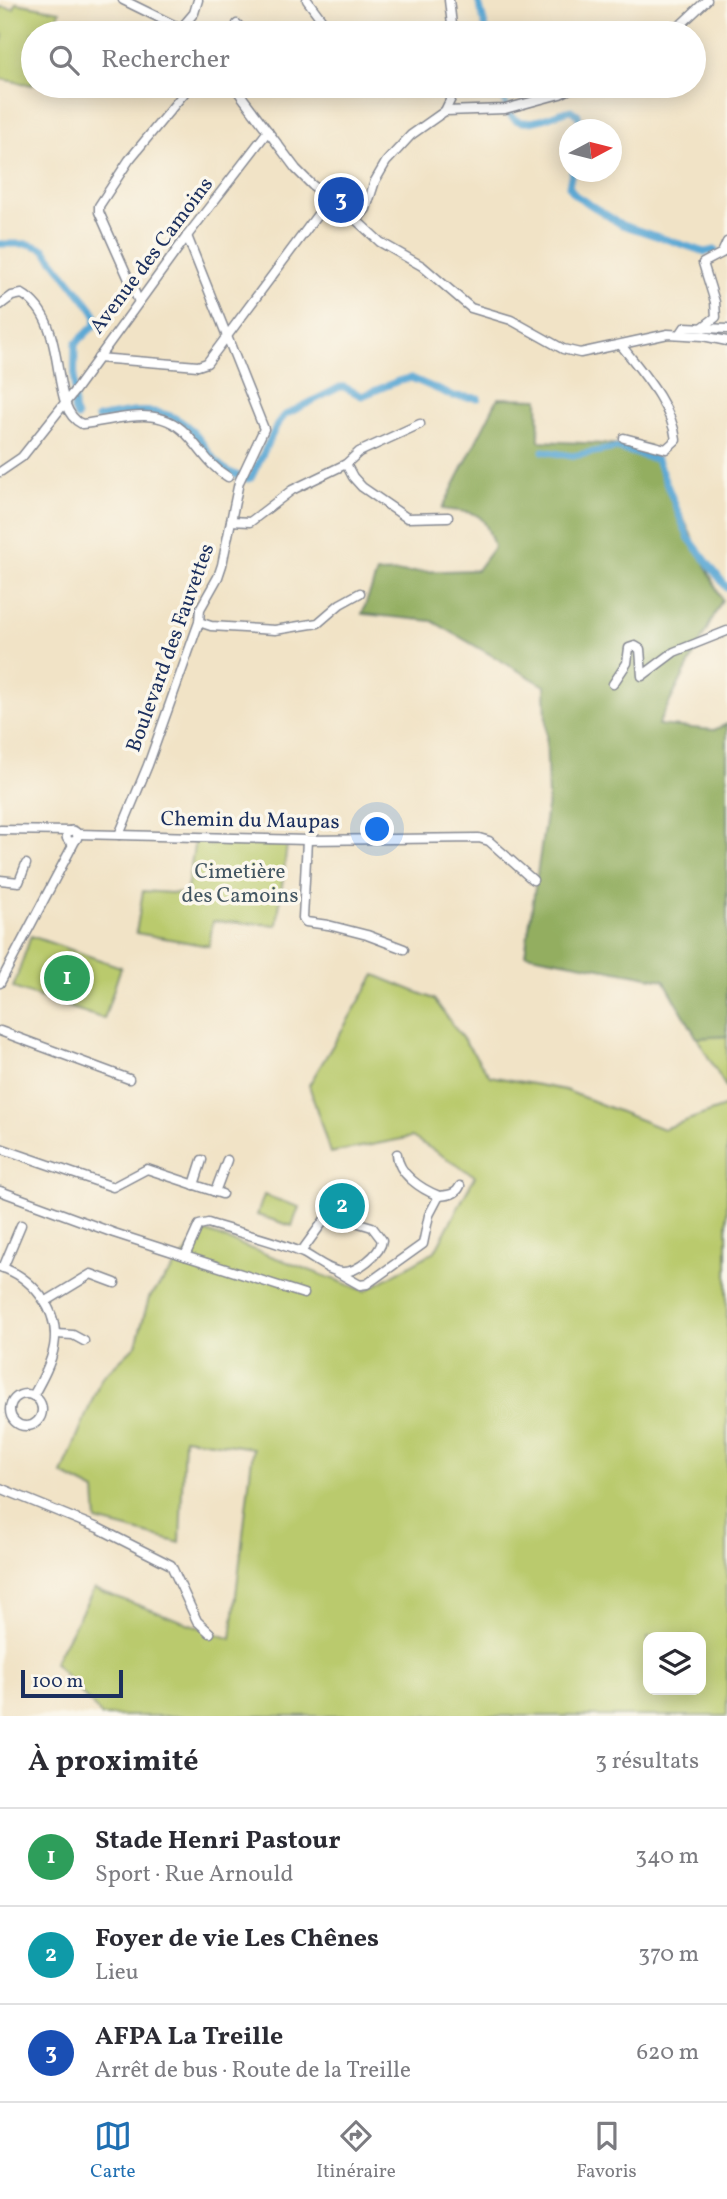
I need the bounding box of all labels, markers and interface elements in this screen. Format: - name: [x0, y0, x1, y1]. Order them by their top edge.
- search box: [21, 21, 706, 98]
- icon: search: [45, 41, 83, 79]
- text: Rechercher: [101, 42, 230, 78]
- north arrow: [559, 119, 622, 182]
- street label: Avenue des Camoins: [83, 172, 221, 340]
- pin: 3: [318, 174, 364, 226]
- street label: Boulevard des Fauvettes: [120, 540, 222, 756]
- street label: Chemin du Maupas: [160, 805, 340, 837]
- your location: [360, 812, 394, 846]
- park label: Cimetière des Camoins: [182, 858, 298, 911]
- pin: 1: [44, 952, 90, 1004]
- pin: 2: [319, 1180, 365, 1232]
- map controls: [643, 1632, 706, 1695]
- button: layers: [643, 1632, 706, 1695]
- scale bar: [21, 1667, 122, 1699]
- text: 100 m: [32, 1669, 83, 1695]
- text: À proximité: [28, 1741, 199, 1783]
- text: 3 résultats: [595, 1746, 699, 1778]
- text: Stade Henri Pastour: [95, 1823, 341, 1859]
- text: 1: [46, 1841, 56, 1873]
- text: 340 m: [635, 1841, 699, 1873]
- text: Sport · Rue Arnould: [95, 1859, 293, 1891]
- text: Foyer de vie Les Chênes: [95, 1921, 379, 1957]
- text: 2: [45, 1939, 57, 1971]
- text: 370 m: [638, 1939, 699, 1971]
- text: Lieu: [95, 1957, 139, 1989]
- text: AFPA La Treille: [95, 2019, 283, 2055]
- text: 3: [45, 2037, 57, 2069]
- text: 620 m: [636, 2037, 699, 2069]
- text: Arrêt de bus · Route de la Treille: [95, 2055, 411, 2087]
- tab: Carte: [90, 2117, 136, 2185]
- tab: Itinéraire: [316, 2117, 396, 2185]
- tab: Favoris: [576, 2117, 637, 2185]

